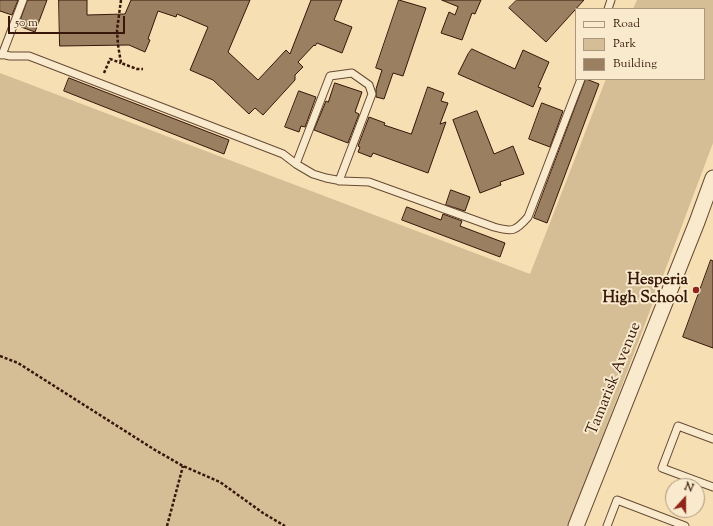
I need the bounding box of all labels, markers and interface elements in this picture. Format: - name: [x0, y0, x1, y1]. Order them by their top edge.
- scale bar: [10, 8, 127, 34]
- legend: [575, 8, 705, 80]
- text: 50 m: [15, 14, 38, 32]
- text: Road: [613, 15, 640, 33]
- text: Park: [613, 35, 636, 53]
- text: Building: [613, 55, 657, 73]
- place label: Hesperia High School: [602, 271, 688, 309]
- marker: Hesperia High School: [691, 285, 701, 295]
- street label: Tamarisk Avenue: [584, 320, 646, 438]
- north arrow: [665, 478, 705, 518]
- text: N: [682, 479, 696, 497]

